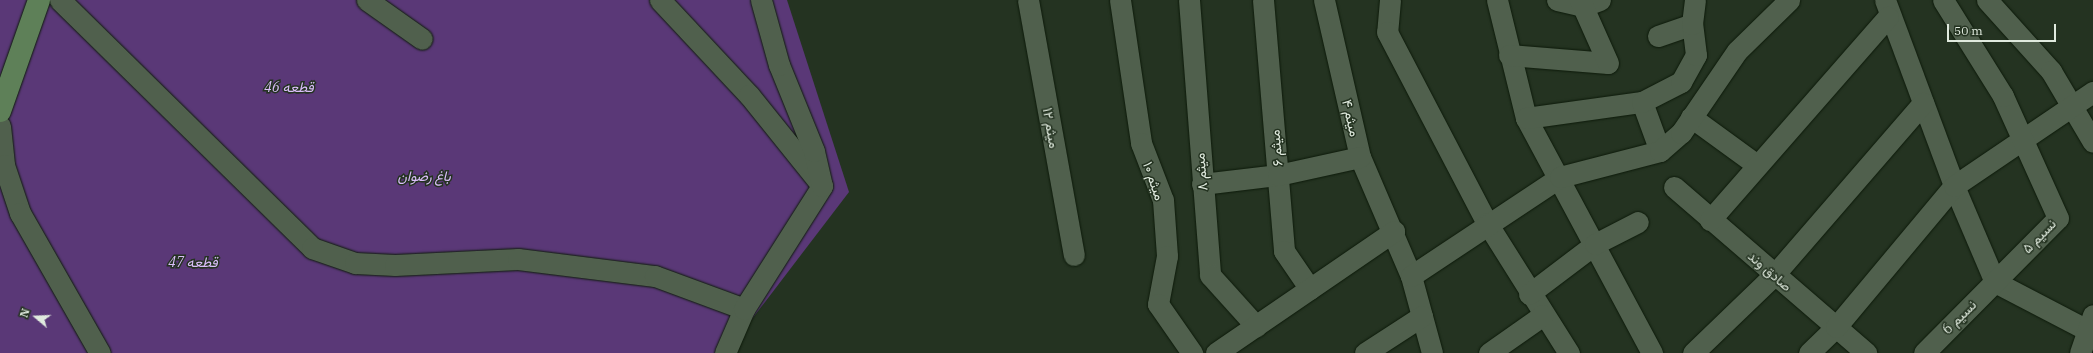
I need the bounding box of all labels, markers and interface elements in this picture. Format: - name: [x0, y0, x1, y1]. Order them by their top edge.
- scale bar: [1949, 16, 2058, 42]
- text: 50 m: [1954, 23, 1983, 38]
- park label: قطعه 46: [264, 79, 314, 95]
- street label: ۴ میثم: [1339, 98, 1363, 138]
- street label: ۱۲ میثم: [1039, 106, 1063, 150]
- street label: ۶ میثم: [1266, 129, 1286, 167]
- street label: ۸ میثم: [1191, 152, 1211, 192]
- street label: ۱۰ میثم: [1140, 160, 1168, 202]
- park label: باغ رضوان: [397, 168, 451, 184]
- street label: نسیم ۵: [2019, 215, 2059, 257]
- street label: صادق وند: [1745, 247, 1795, 295]
- park label: قطعه 47: [168, 254, 218, 270]
- street label: نسیم 6: [1938, 296, 1980, 338]
- north arrow: [16, 297, 56, 337]
- text: N: [17, 307, 33, 319]

